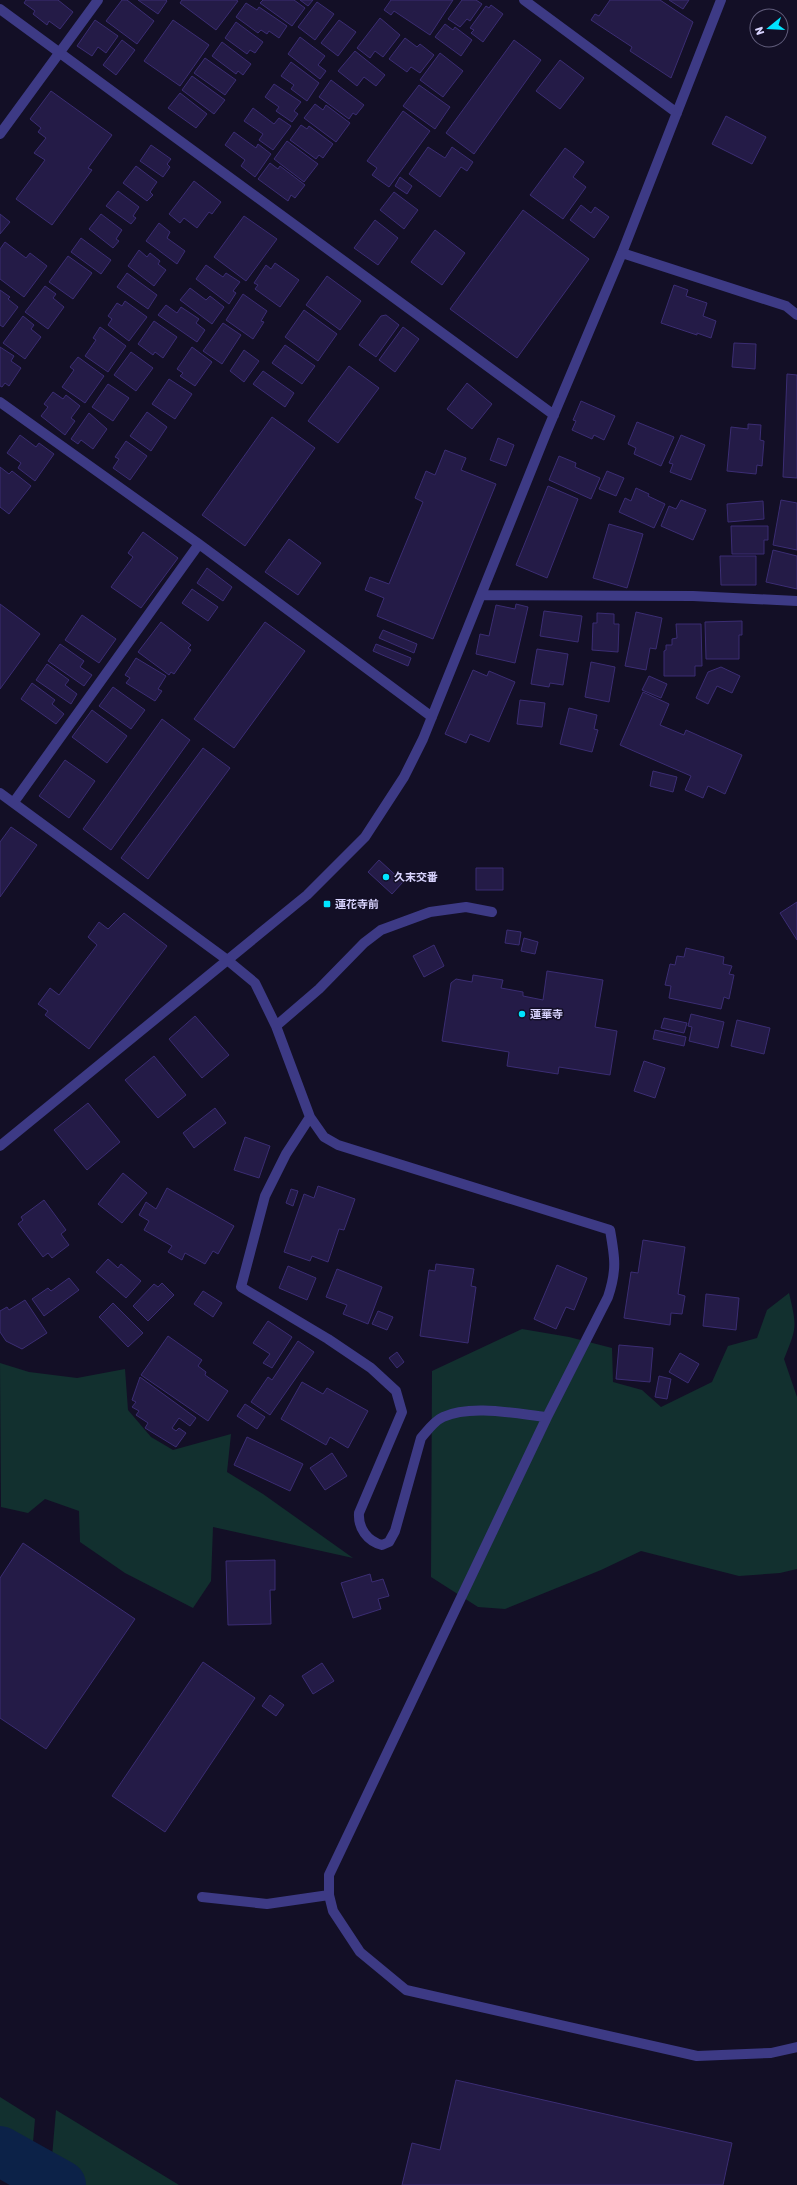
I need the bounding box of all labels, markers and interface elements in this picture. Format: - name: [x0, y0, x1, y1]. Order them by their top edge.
- north arrow: [749, 8, 789, 48]
- text: N: [753, 25, 767, 37]
- place label: 久末交番: [394, 871, 438, 884]
- marker: 久末交番: [381, 872, 391, 882]
- place label: 蓮花寺前: [335, 898, 379, 911]
- marker: 蓮花寺前: [322, 899, 332, 909]
- place label: 蓮華寺: [530, 1008, 563, 1021]
- marker: 蓮華寺: [517, 1009, 527, 1019]

